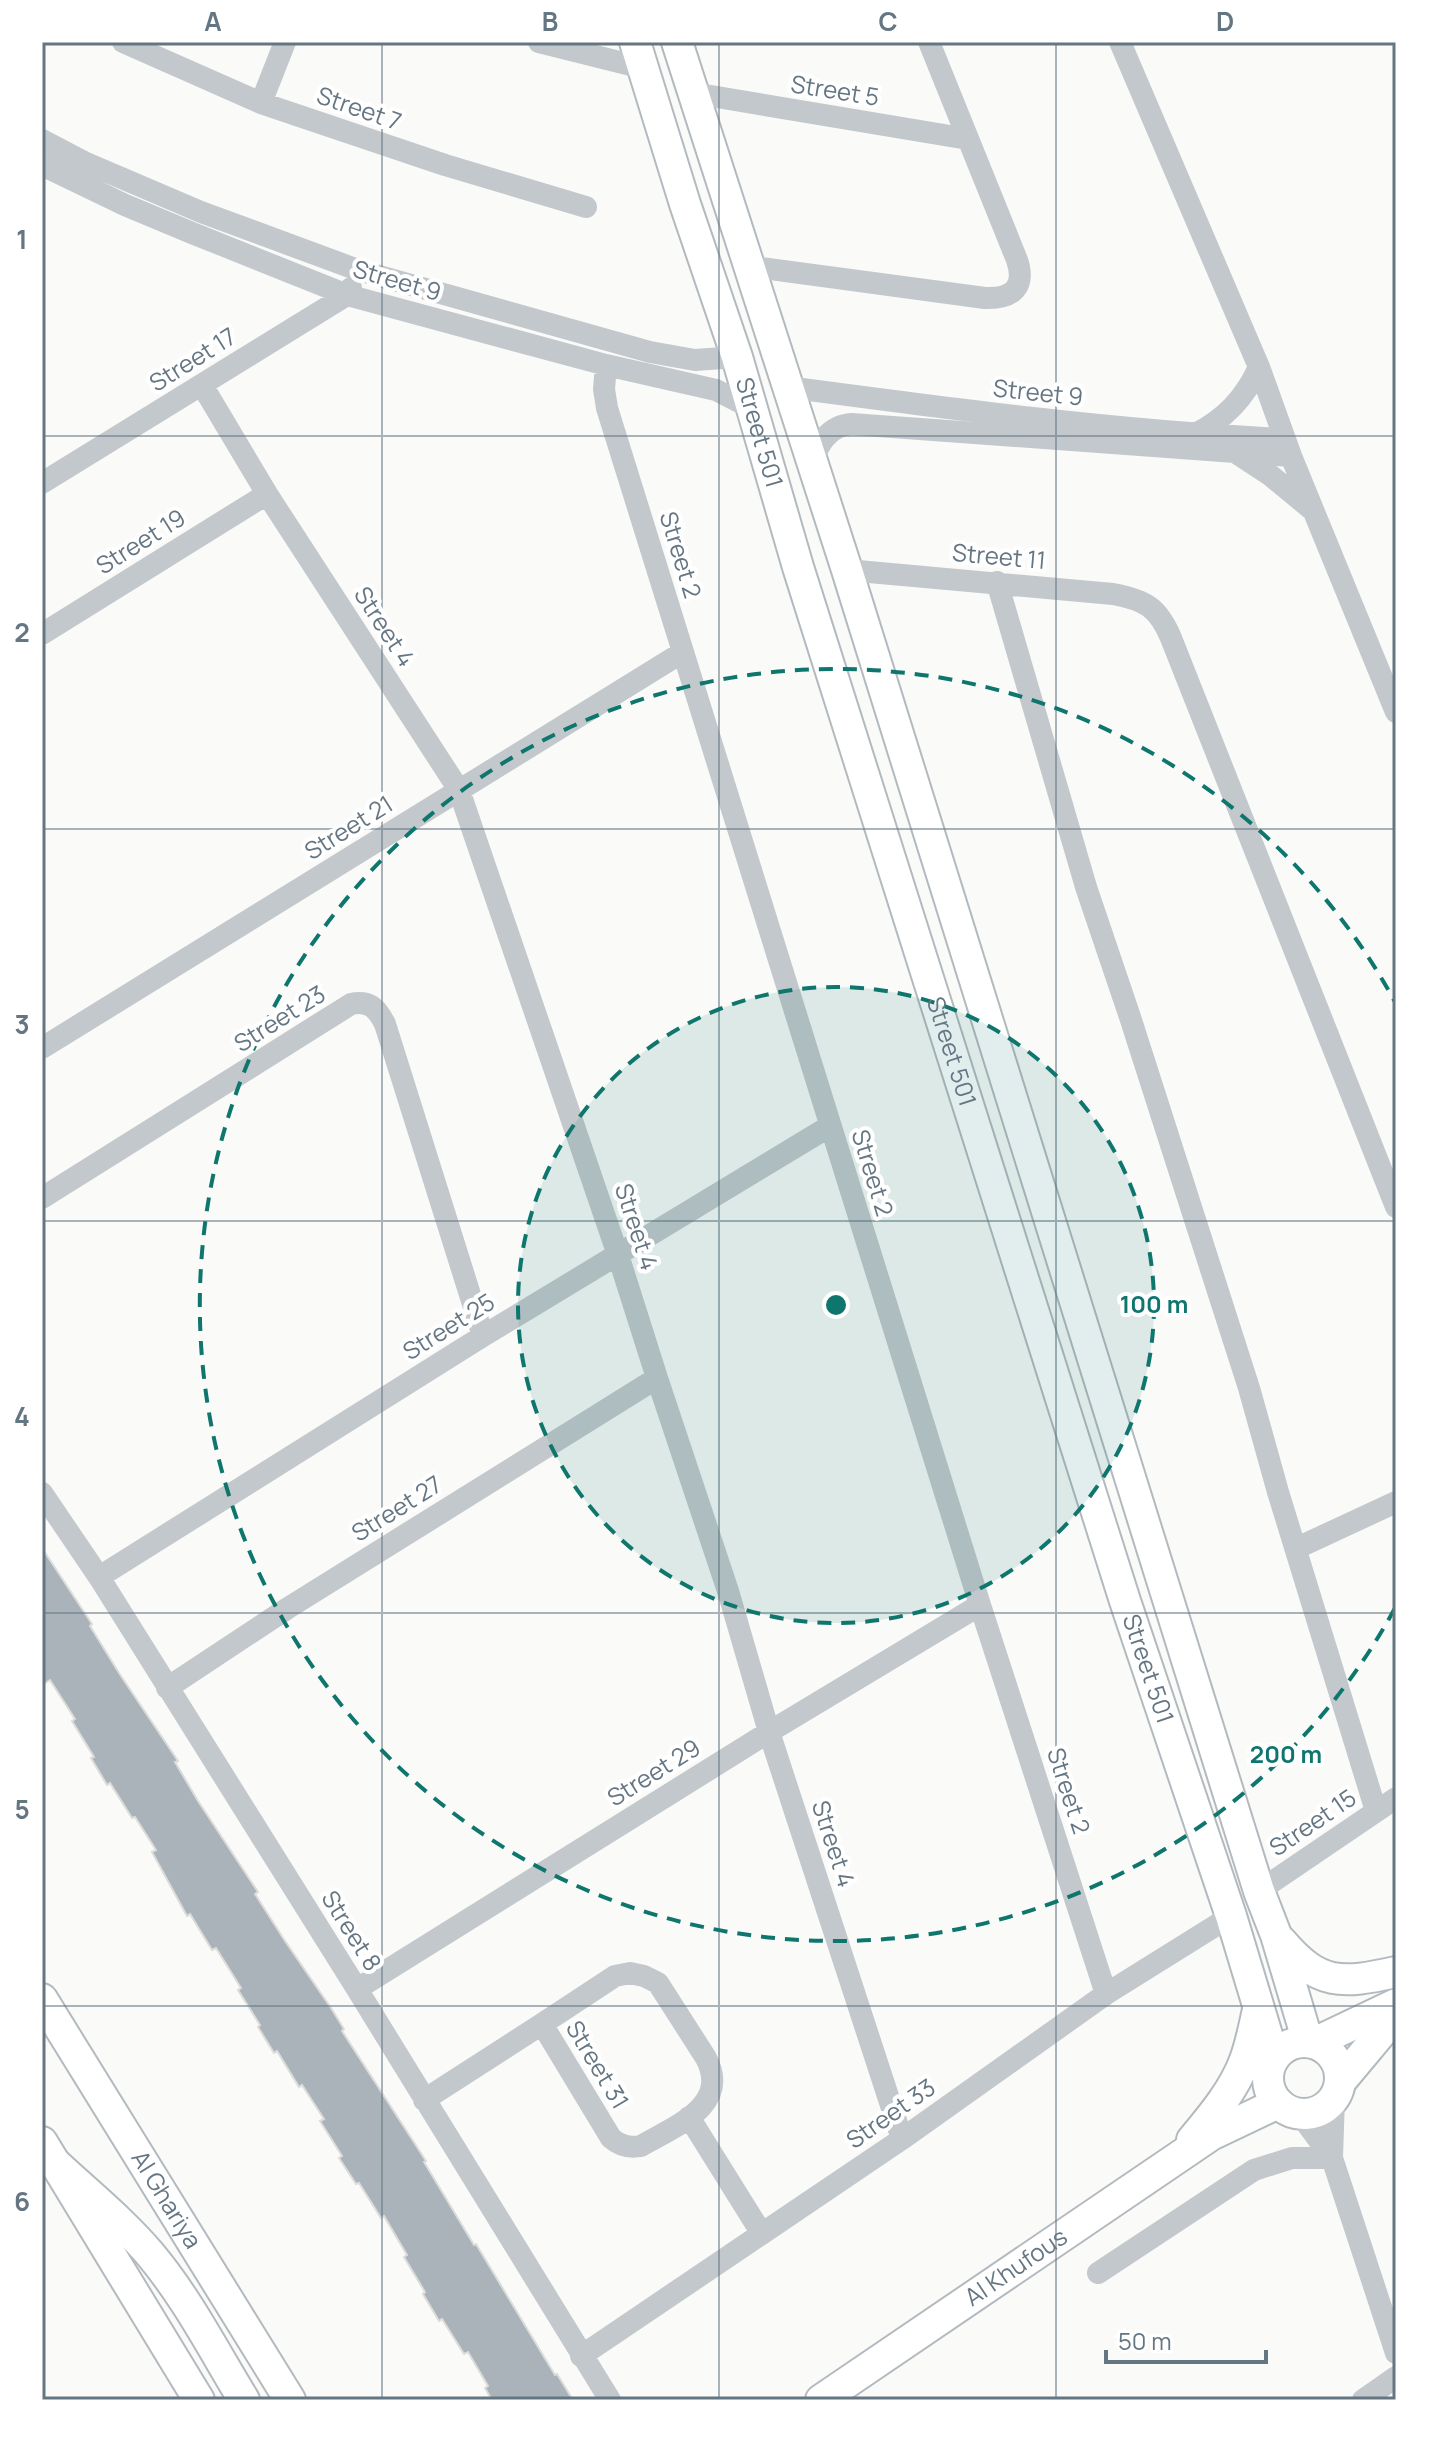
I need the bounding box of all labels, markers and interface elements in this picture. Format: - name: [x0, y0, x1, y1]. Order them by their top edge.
- text: A: [204, 3, 222, 39]
- text: B: [542, 3, 558, 39]
- text: C: [878, 3, 898, 39]
- text: D: [1216, 3, 1234, 39]
- street label: Street 5: [789, 66, 882, 113]
- street label: Street 7: [313, 78, 406, 137]
- text: 1: [16, 221, 28, 257]
- street label: Street 9: [350, 251, 445, 308]
- street label: Street 17: [142, 319, 242, 398]
- street label: Street 9: [992, 370, 1085, 413]
- street label: Street 501: [729, 373, 792, 491]
- street label: Street 19: [89, 500, 191, 581]
- street label: Street 2: [653, 507, 710, 602]
- street label: Street 11: [951, 535, 1047, 576]
- street label: Street 4: [347, 580, 423, 673]
- text: 2: [14, 614, 30, 650]
- street label: Street 21: [298, 787, 399, 867]
- street label: Street 23: [227, 977, 331, 1059]
- street label: Street 501: [920, 992, 985, 1110]
- text: 3: [14, 1006, 30, 1042]
- street label: Street 2: [845, 1125, 902, 1220]
- street label: Street 4: [608, 1179, 667, 1274]
- street label: Street 25: [396, 1284, 501, 1367]
- text: 100 m: [1120, 1287, 1188, 1320]
- centre of rings: [822, 1291, 850, 1319]
- text: 4: [14, 1398, 30, 1434]
- street label: Street 27: [345, 1467, 448, 1548]
- street label: Street 501: [1116, 1610, 1183, 1727]
- street label: Street 29: [600, 1730, 706, 1813]
- text: 200 m: [1250, 1737, 1322, 1770]
- street label: Street 2: [1040, 1743, 1099, 1838]
- street label: Street 15: [1262, 1781, 1362, 1863]
- text: 5: [14, 1791, 30, 1827]
- street label: Street 4: [805, 1796, 864, 1891]
- street label: Street 8: [315, 1884, 390, 1977]
- street label: Street 31: [559, 2014, 638, 2115]
- street label: Street 33: [839, 2070, 941, 2155]
- street label: Al Ghariya: [124, 2143, 210, 2254]
- text: 6: [14, 2183, 30, 2219]
- street label: Al Khufous: [957, 2219, 1073, 2313]
- scale bar: [1106, 2314, 1266, 2364]
- text: 50 m: [1118, 2324, 1172, 2357]

